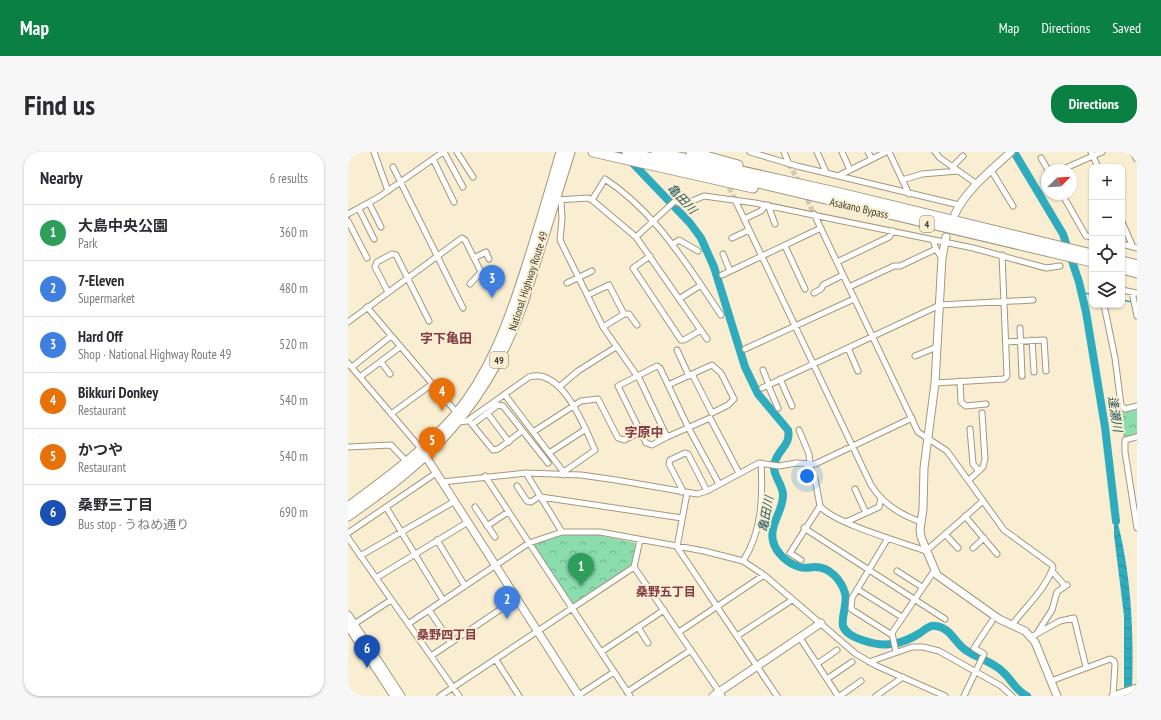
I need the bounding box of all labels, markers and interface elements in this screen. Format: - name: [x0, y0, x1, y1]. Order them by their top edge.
- text: Map: [20, 16, 49, 40]
- text: Map: [999, 19, 1019, 37]
- text: Directions: [1041, 19, 1090, 37]
- text: Saved: [1112, 19, 1141, 37]
- button: Directions: [1051, 85, 1137, 123]
- text: Find us: [24, 86, 95, 123]
- north arrow: [1041, 164, 1077, 200]
- map controls: [1089, 164, 1125, 308]
- button: +: [1089, 164, 1125, 200]
- text: Nearby: [40, 167, 83, 189]
- text: 6 results: [269, 170, 308, 187]
- water label: 亀田川: [665, 180, 701, 218]
- street label: Asakano Bypass: [828, 194, 890, 222]
- button: −: [1089, 200, 1125, 236]
- text: 大島中央公園: [78, 216, 168, 235]
- road number: 4: [920, 216, 934, 232]
- text: 1: [50, 224, 56, 241]
- text: 360 m: [279, 224, 308, 241]
- street label: National Highway Route 49: [505, 230, 551, 332]
- text: Park: [78, 235, 97, 252]
- button: locate: [1089, 236, 1125, 272]
- pin: 3: [479, 265, 505, 298]
- text: 7-Eleven: [78, 271, 124, 290]
- button: layers: [1089, 272, 1125, 308]
- text: 2: [50, 280, 56, 297]
- text: 480 m: [279, 280, 308, 297]
- text: Supermarket: [78, 290, 135, 307]
- text: Hard Off: [78, 327, 122, 346]
- district label: 字下亀田: [420, 330, 472, 347]
- text: 3: [50, 336, 56, 353]
- text: 520 m: [279, 336, 308, 353]
- text: Shop · National Highway Route 49: [78, 346, 231, 363]
- road number: 49: [490, 352, 508, 368]
- pin: 4: [429, 378, 455, 411]
- text: Bikkuri Donkey: [78, 383, 158, 402]
- text: 4: [50, 392, 56, 409]
- text: 540 m: [279, 392, 308, 409]
- water label: 逢瀬川: [1105, 395, 1126, 435]
- text: Restaurant: [78, 402, 126, 419]
- district label: 字原中: [624, 424, 664, 441]
- pin: 5: [419, 427, 445, 460]
- text: かつや: [78, 440, 123, 459]
- text: 5: [50, 448, 56, 465]
- text: 540 m: [279, 448, 308, 465]
- text: Restaurant: [78, 459, 126, 476]
- your location: [797, 466, 817, 486]
- water label: 亀田川: [755, 493, 777, 533]
- text: 桑野三丁目: [78, 495, 153, 514]
- text: 6: [50, 504, 56, 521]
- text: 690 m: [279, 504, 308, 521]
- text: Bus stop · うねめ通り: [78, 516, 189, 533]
- pin: 1: [568, 553, 594, 586]
- district label: 桑野五丁目: [636, 584, 696, 599]
- pin: 2: [494, 586, 520, 619]
- district label: 桑野四丁目: [417, 627, 477, 642]
- pin: 6: [354, 635, 380, 668]

